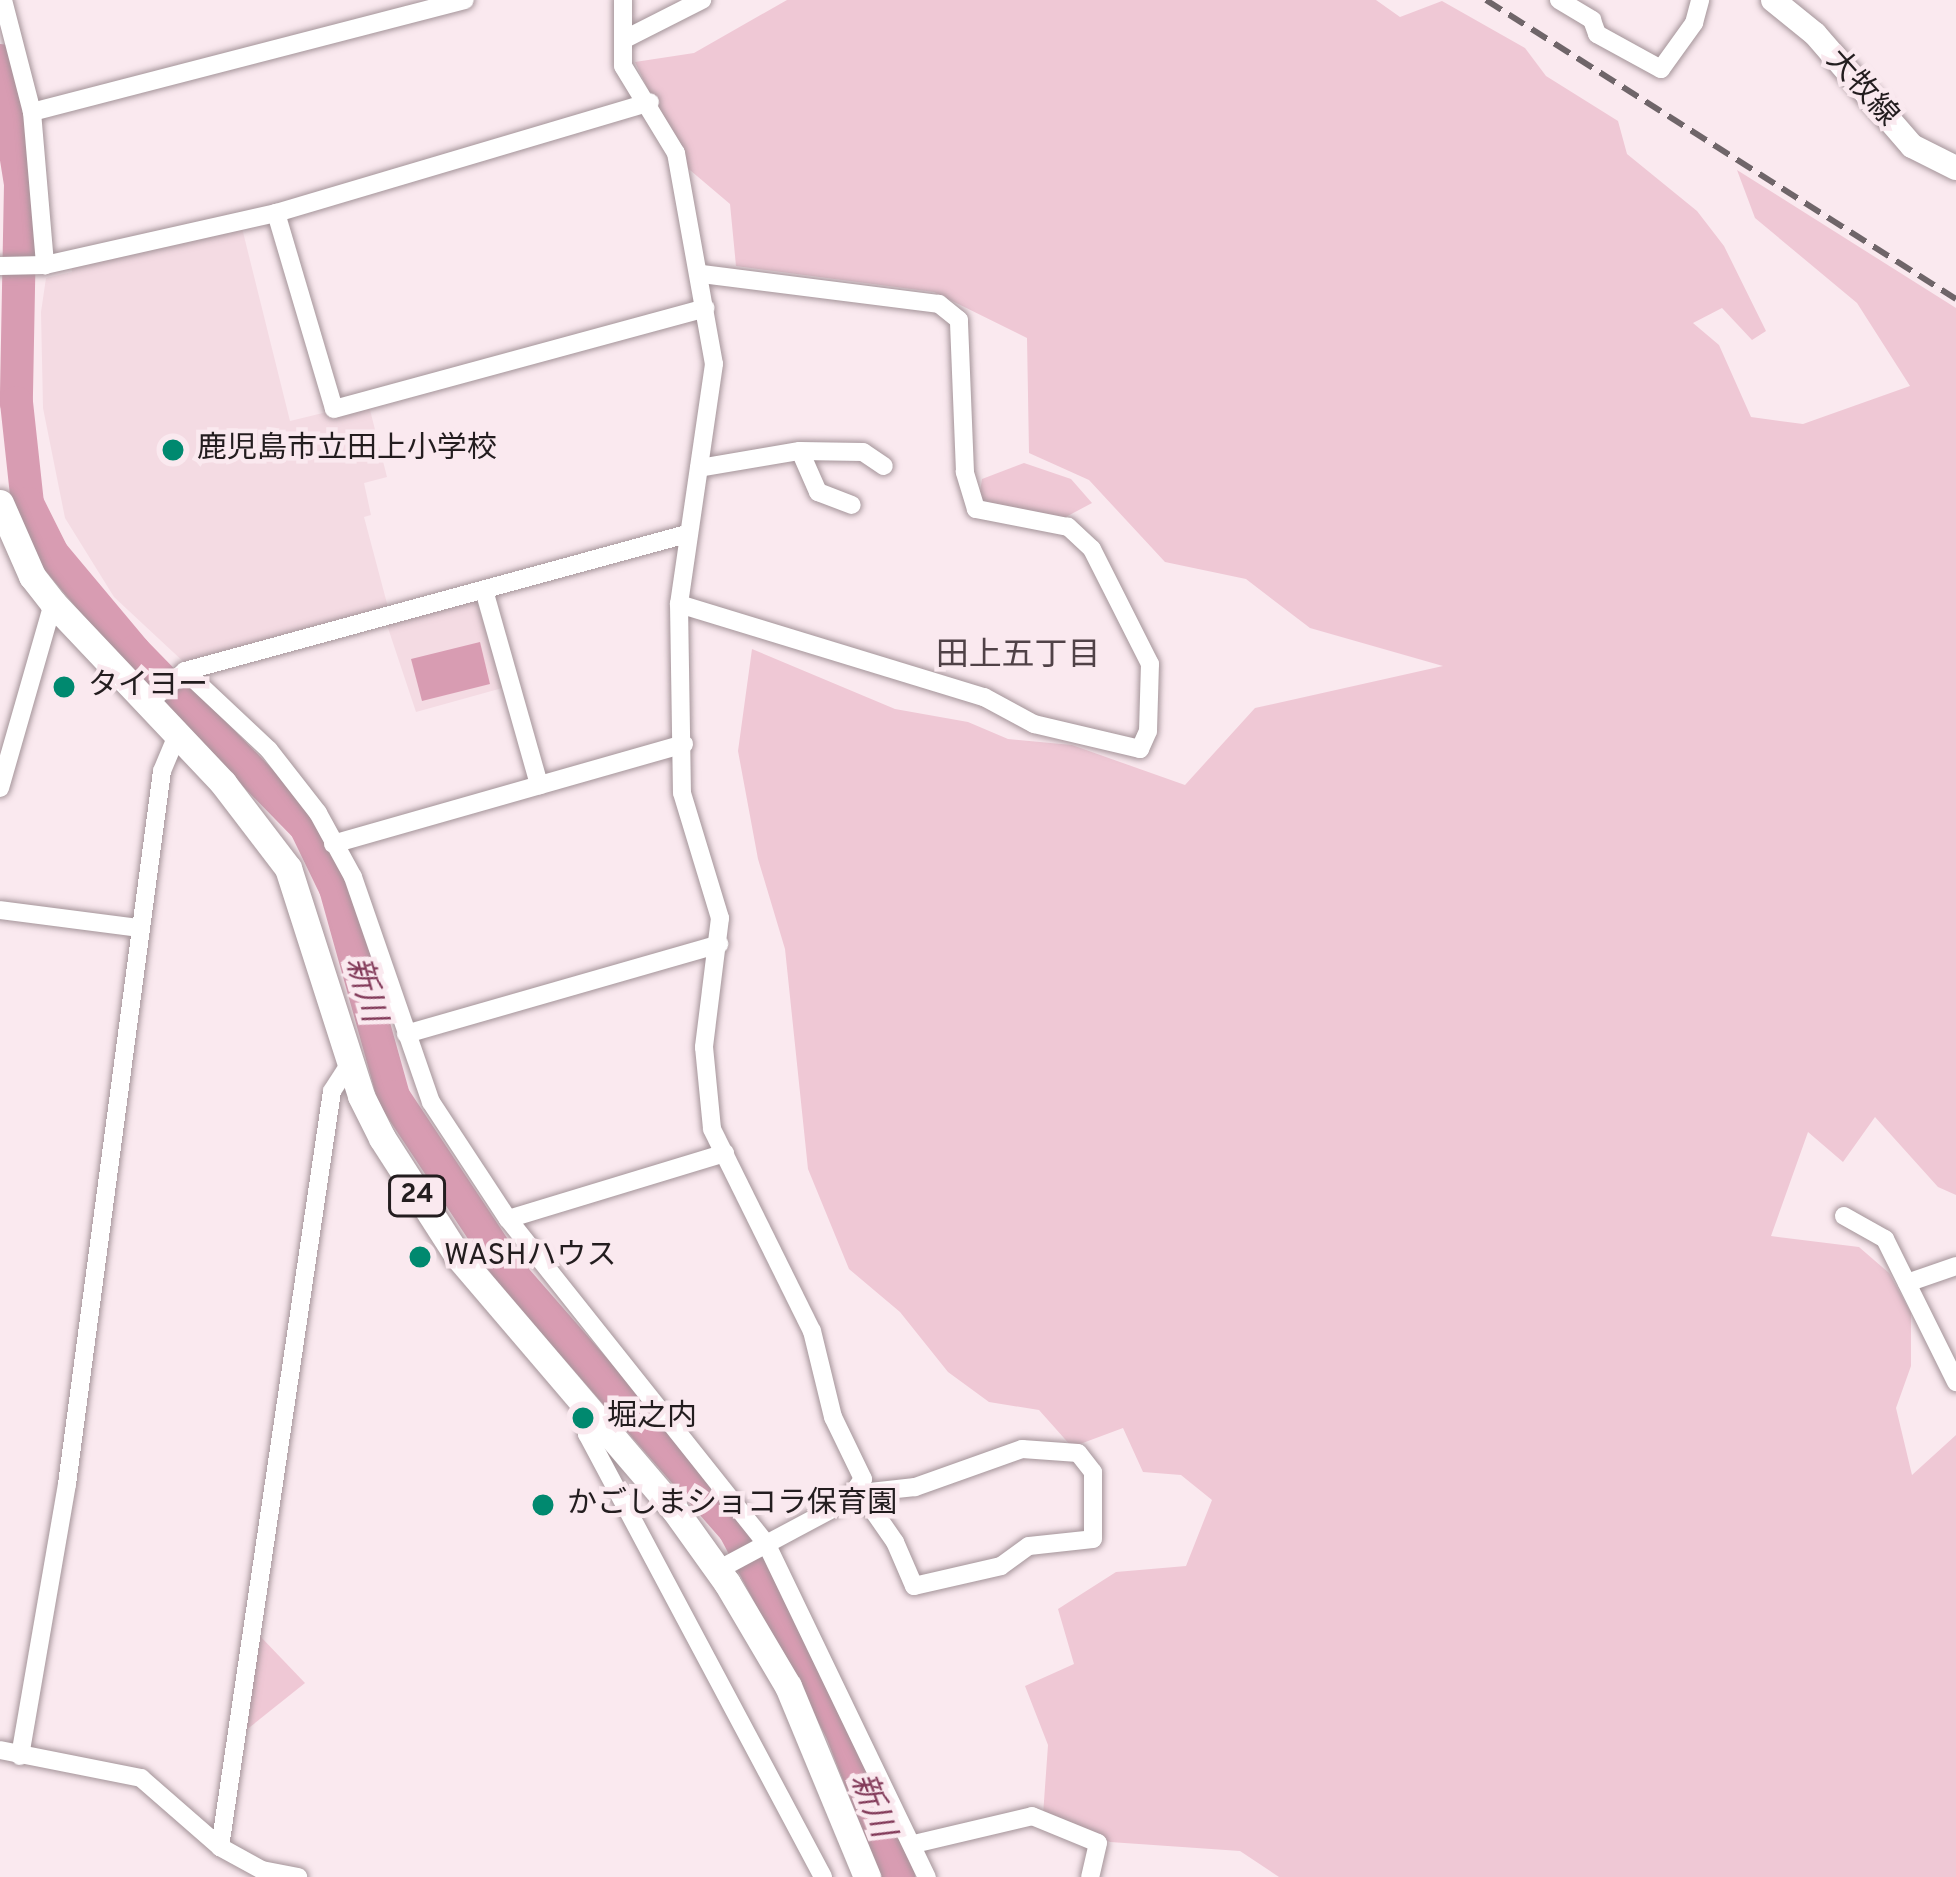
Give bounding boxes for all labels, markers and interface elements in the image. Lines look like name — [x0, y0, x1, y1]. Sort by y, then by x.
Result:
street label: 大牧線 — [1818, 44, 1904, 134]
place label: 鹿児島市立田上小学校 — [197, 432, 497, 468]
marker: 鹿児島市立田上小学校 — [160, 437, 186, 463]
district label: 田上五丁目 — [936, 638, 1100, 678]
place label: タイヨー — [88, 669, 208, 705]
marker: タイヨー — [51, 674, 77, 700]
water label: 新川 — [335, 953, 391, 1027]
road number: 24 — [387, 1175, 447, 1217]
place label: WASHハウス — [444, 1239, 617, 1275]
marker: WASHハウス — [407, 1244, 433, 1270]
place label: 堀之内 — [607, 1400, 697, 1436]
marker: 堀之内 — [570, 1405, 596, 1431]
place label: かごしまショコラ保育園 — [567, 1487, 897, 1523]
marker: かごしまショコラ保育園 — [530, 1492, 556, 1518]
water label: 新川 — [840, 1768, 900, 1844]

